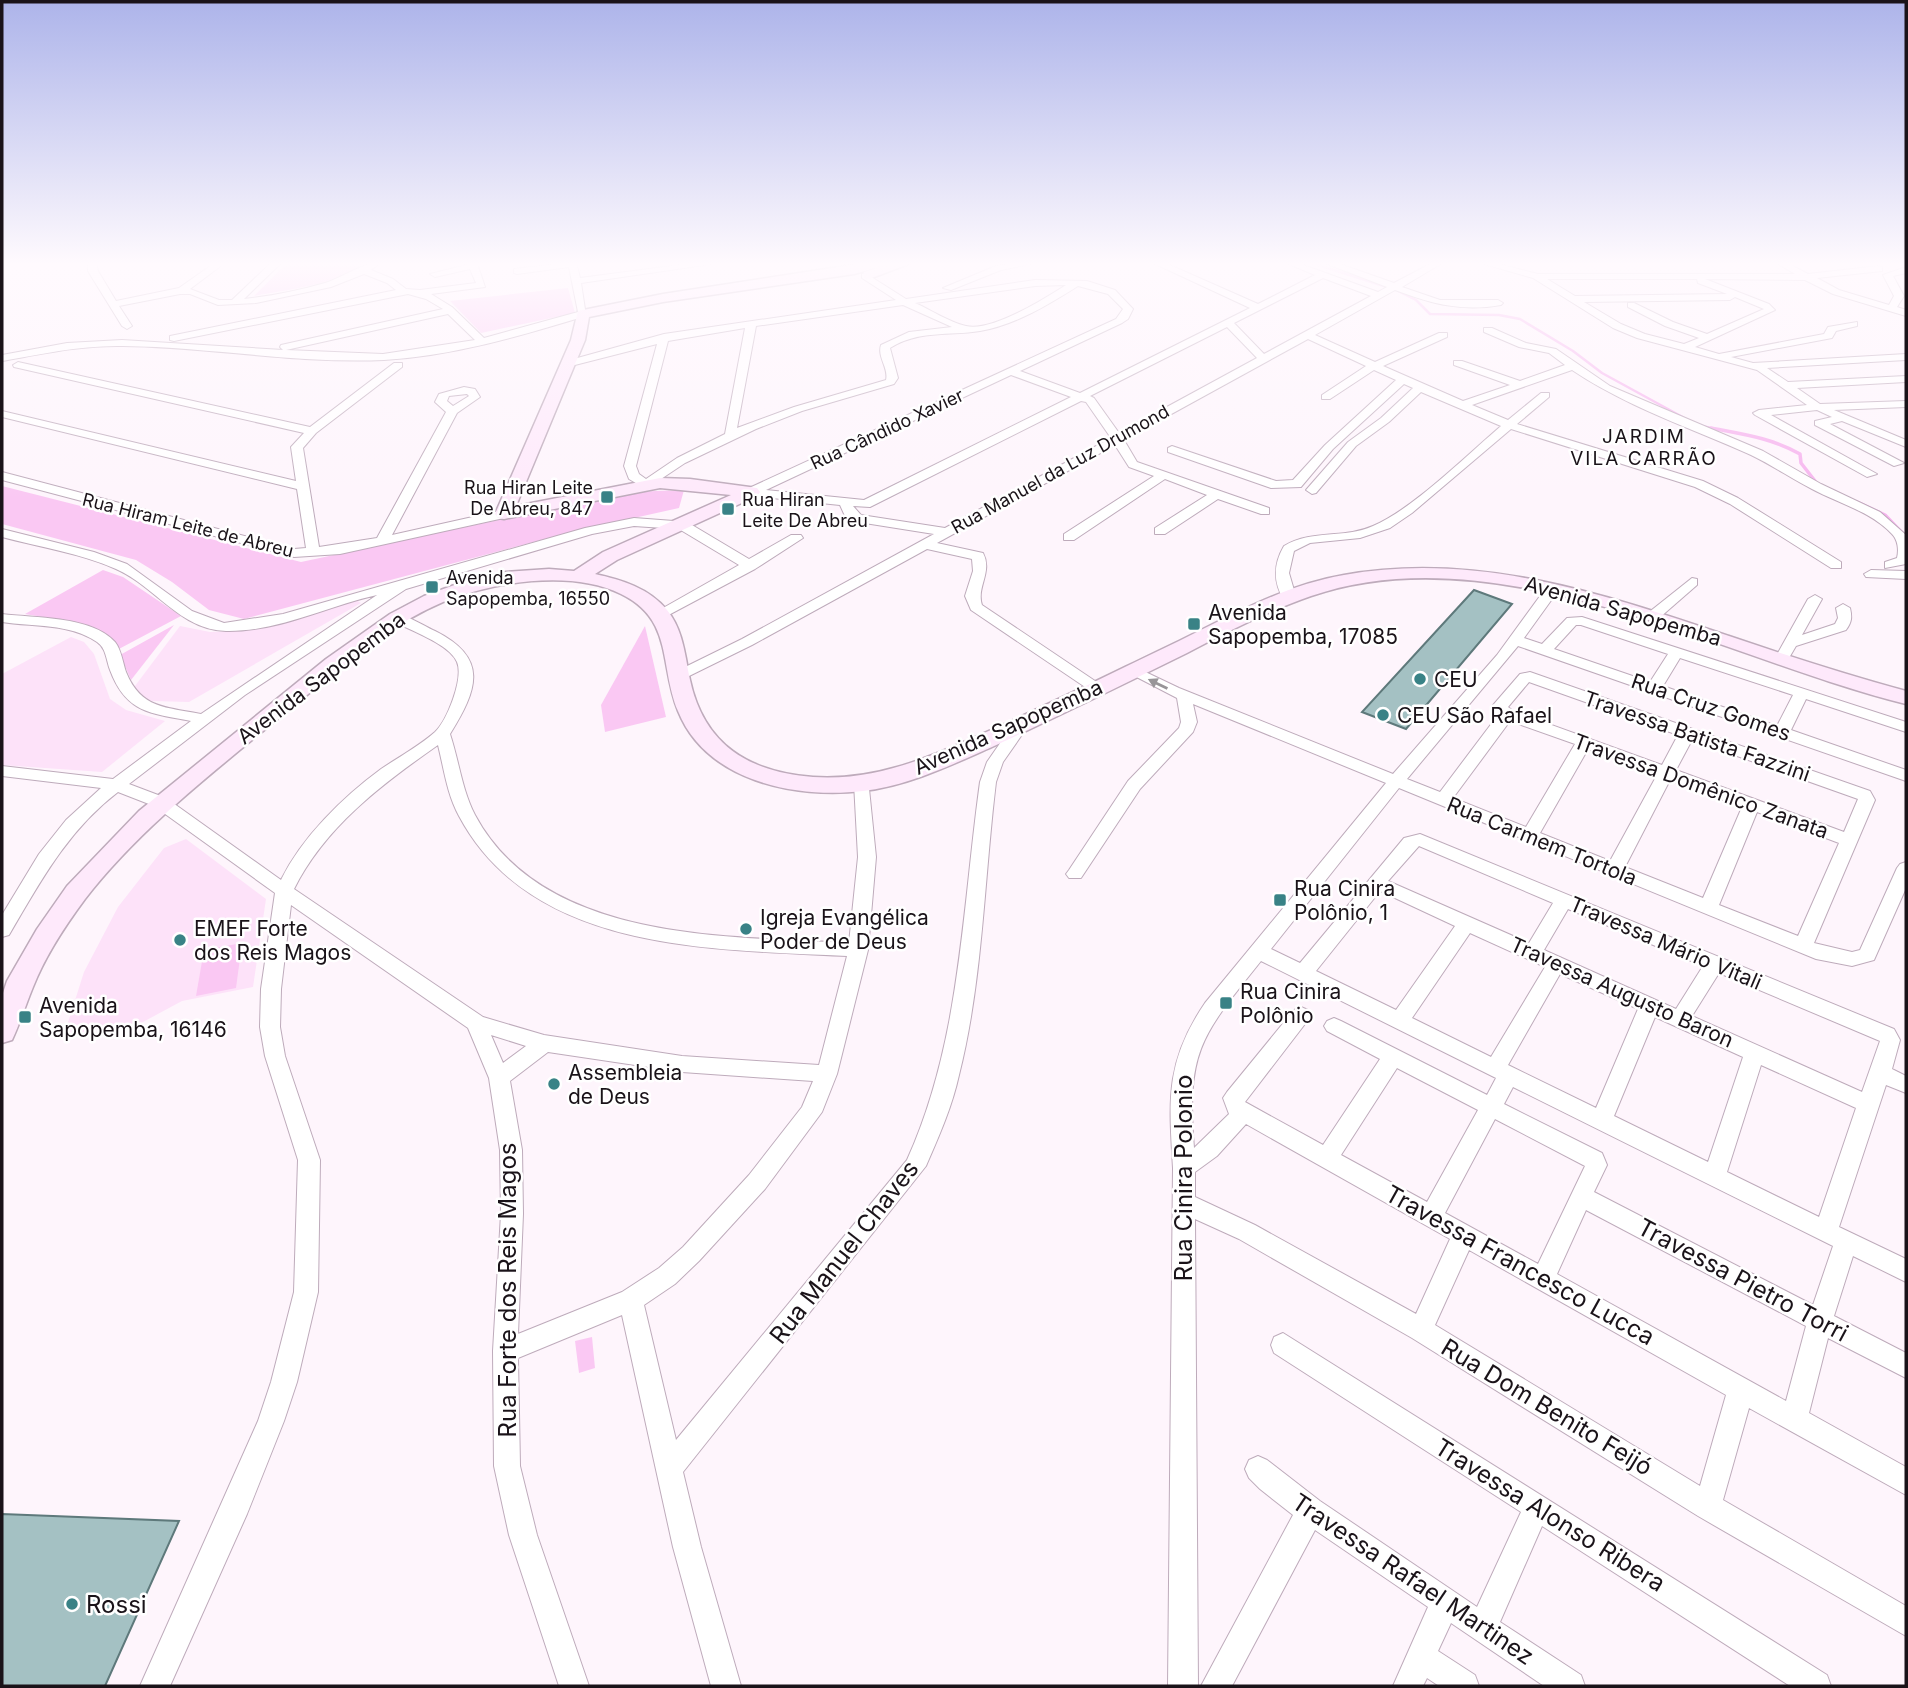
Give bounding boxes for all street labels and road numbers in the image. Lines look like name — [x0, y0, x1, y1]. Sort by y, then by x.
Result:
street label: Rua Cândido Xavier — [807, 384, 967, 474]
street label: Rua Manuel da Luz Drumond — [948, 400, 1172, 538]
street label: Rua Hiram Leite de Abreu — [80, 489, 296, 561]
street label: Avenida Sapopemba — [1522, 571, 1724, 651]
street label: Avenida Sapopemba — [232, 607, 410, 749]
street label: Rua Cruz Gomes — [1628, 668, 1794, 746]
street label: Avenida Sapopemba — [910, 674, 1106, 780]
street label: Travessa Batista Fazzini — [1580, 685, 1814, 787]
street label: Travessa Domênico Zanata — [1570, 728, 1832, 844]
street label: Rua Carmem Tortola — [1443, 791, 1641, 891]
street label: Travessa Mário Vitali — [1566, 891, 1766, 995]
street label: Travessa Augusto Baron — [1506, 931, 1738, 1053]
street label: Rua Cinira Polonio — [1169, 1075, 1198, 1281]
street label: Rua Forte dos Reis Magos — [493, 1143, 522, 1438]
street label: Rua Manuel Chaves — [763, 1155, 925, 1349]
street label: Travessa Francesco Lucca — [1380, 1179, 1660, 1351]
street label: Travessa Pietro Torri — [1633, 1212, 1853, 1348]
street label: Rua Dom Benito Feijó — [1436, 1333, 1658, 1481]
street label: Travessa Alonso Ribera — [1429, 1432, 1671, 1598]
street label: Travessa Rafael Martinez — [1287, 1487, 1539, 1671]

